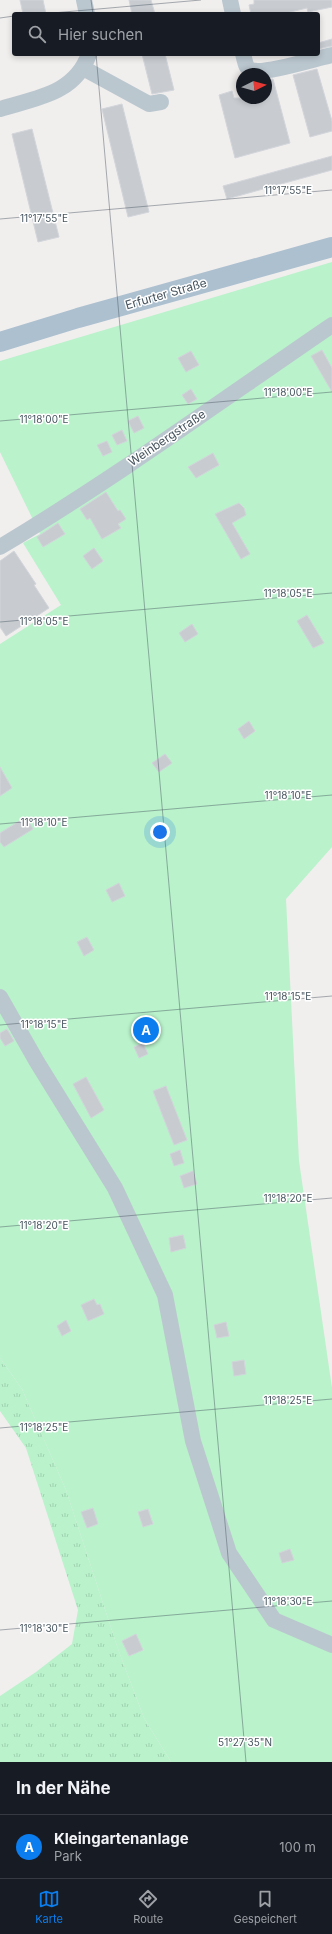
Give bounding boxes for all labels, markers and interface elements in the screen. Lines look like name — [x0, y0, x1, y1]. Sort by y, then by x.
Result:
search box — [12, 12, 320, 56]
icon: search — [26, 23, 48, 45]
text: Hier suchen — [58, 25, 143, 44]
north arrow — [236, 68, 272, 104]
text: 11°17'55"E — [264, 184, 312, 196]
text: 11°17'55"E — [20, 212, 68, 224]
street label: Erfurter Straße — [123, 275, 208, 312]
text: 11°18'00"E — [263, 386, 313, 398]
street label: Weinbergstraße — [125, 406, 208, 469]
text: 11°18'00"E — [19, 413, 69, 425]
text: 11°18'05"E — [264, 587, 313, 599]
text: 11°18'05"E — [20, 615, 69, 627]
text: 11°18'10"E — [265, 789, 312, 801]
text: 11°18'10"E — [21, 816, 68, 828]
your location — [150, 822, 170, 842]
text: 11°18'15"E — [265, 990, 311, 1002]
pin: A — [133, 1015, 159, 1045]
text: 11°18'15"E — [21, 1018, 67, 1030]
text: 11°18'20"E — [263, 1192, 313, 1204]
text: 11°18'20"E — [19, 1219, 69, 1231]
text: 11°18'25"E — [264, 1394, 312, 1406]
text: 11°18'25"E — [20, 1421, 68, 1433]
text: 11°18'30"E — [263, 1595, 313, 1607]
text: 11°18'30"E — [19, 1622, 69, 1634]
text: 51°27'35"N — [218, 1736, 272, 1748]
text: In der Nähe — [16, 1778, 111, 1798]
text: Kleingartenanlage — [54, 1829, 189, 1848]
text: A — [24, 1839, 34, 1855]
text: 100 m — [279, 1839, 316, 1855]
text: Park — [54, 1848, 82, 1864]
tab: Karte — [35, 1888, 63, 1926]
tab: Route — [133, 1888, 163, 1926]
tab: Gespeichert — [233, 1888, 297, 1926]

